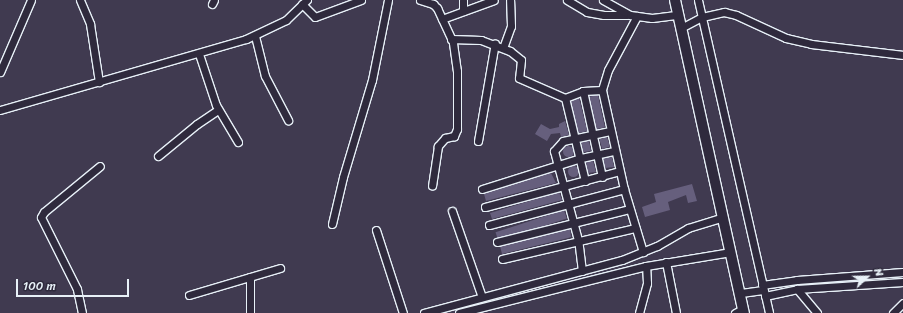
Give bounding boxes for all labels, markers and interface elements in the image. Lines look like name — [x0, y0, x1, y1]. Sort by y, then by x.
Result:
north arrow — [847, 257, 887, 297]
text: N — [868, 265, 889, 279]
scale bar — [18, 271, 131, 297]
text: 100 m — [23, 275, 56, 297]

